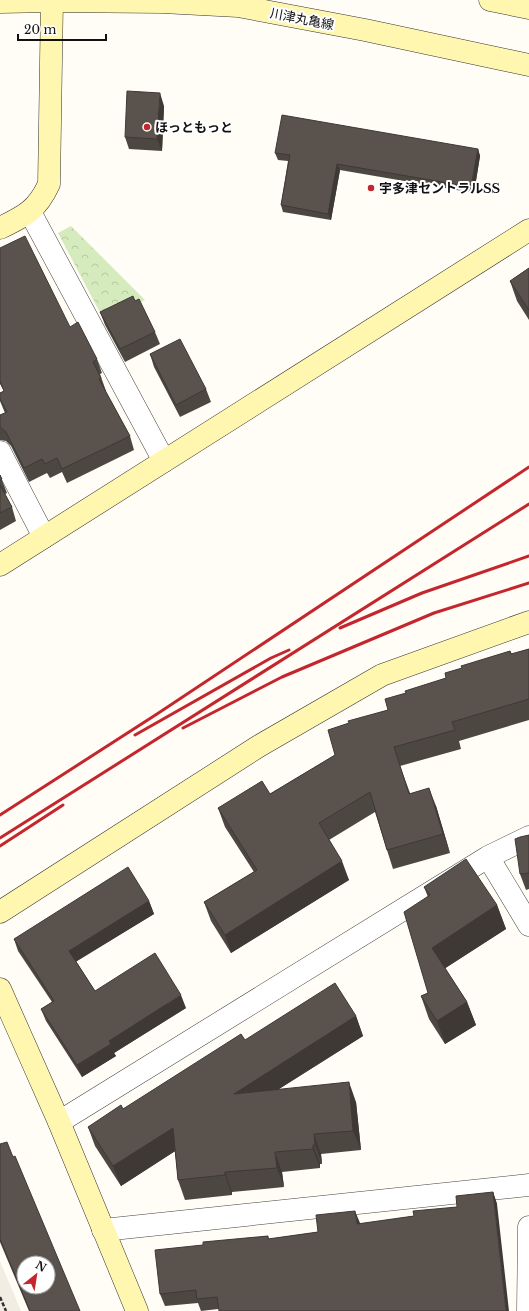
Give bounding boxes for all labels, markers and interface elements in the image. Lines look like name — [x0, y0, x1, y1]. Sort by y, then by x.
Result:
street label: 川津丸亀線 — [268, 4, 336, 34]
scale bar — [18, 16, 106, 42]
text: 20 m — [24, 22, 56, 37]
place label: ほっともっと — [155, 119, 233, 136]
marker: ほっともっと — [142, 122, 152, 132]
place label: 宇多津セントラルSS — [379, 180, 501, 197]
marker: 宇多津セントラルSS — [366, 183, 376, 193]
north arrow — [16, 1255, 56, 1295]
text: N — [33, 1258, 50, 1275]

